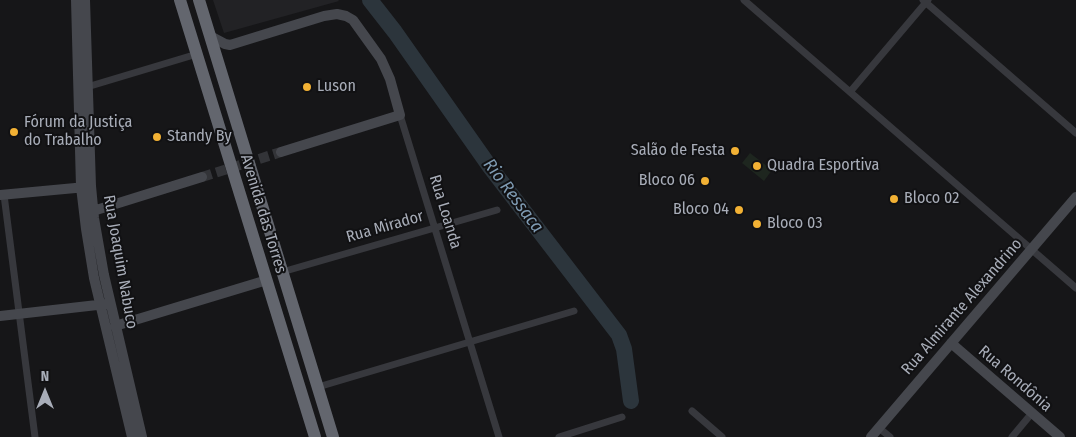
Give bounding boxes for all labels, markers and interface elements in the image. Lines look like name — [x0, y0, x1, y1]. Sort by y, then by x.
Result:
place label: Luson — [317, 77, 356, 97]
marker: Luson — [301, 81, 313, 93]
place label: Fórum da Justiça do Trabalho — [24, 113, 132, 151]
marker: Fórum da Justiça do Trabalho — [8, 126, 20, 138]
place label: Standy By — [167, 127, 232, 147]
marker: Standy By — [151, 131, 163, 143]
place label: Salão de Festa — [631, 141, 725, 161]
marker: Salão de Festa — [729, 145, 741, 157]
street label: Avenida das Torres — [236, 152, 290, 276]
water label: Rio Ressaca — [478, 155, 548, 237]
place label: Quadra Esportiva — [767, 156, 879, 176]
marker: Quadra Esportiva — [751, 160, 763, 172]
place label: Bloco 06 — [639, 171, 695, 191]
street label: Rua Loanda — [425, 173, 465, 251]
marker: Bloco 06 — [699, 175, 711, 187]
place label: Bloco 02 — [904, 189, 959, 209]
marker: Bloco 02 — [888, 193, 900, 205]
street label: Rua Joaquim Nabuco — [99, 194, 141, 330]
place label: Bloco 04 — [673, 200, 729, 220]
marker: Bloco 04 — [733, 204, 745, 216]
street label: Rua Mirador — [344, 207, 426, 247]
place label: Bloco 03 — [767, 214, 822, 234]
marker: Bloco 03 — [751, 218, 763, 230]
street label: Rua Almirante Alexandrino — [898, 235, 1026, 379]
street label: Rua Rondônia — [974, 342, 1056, 416]
north arrow — [20, 367, 70, 417]
text: N — [41, 368, 49, 385]

